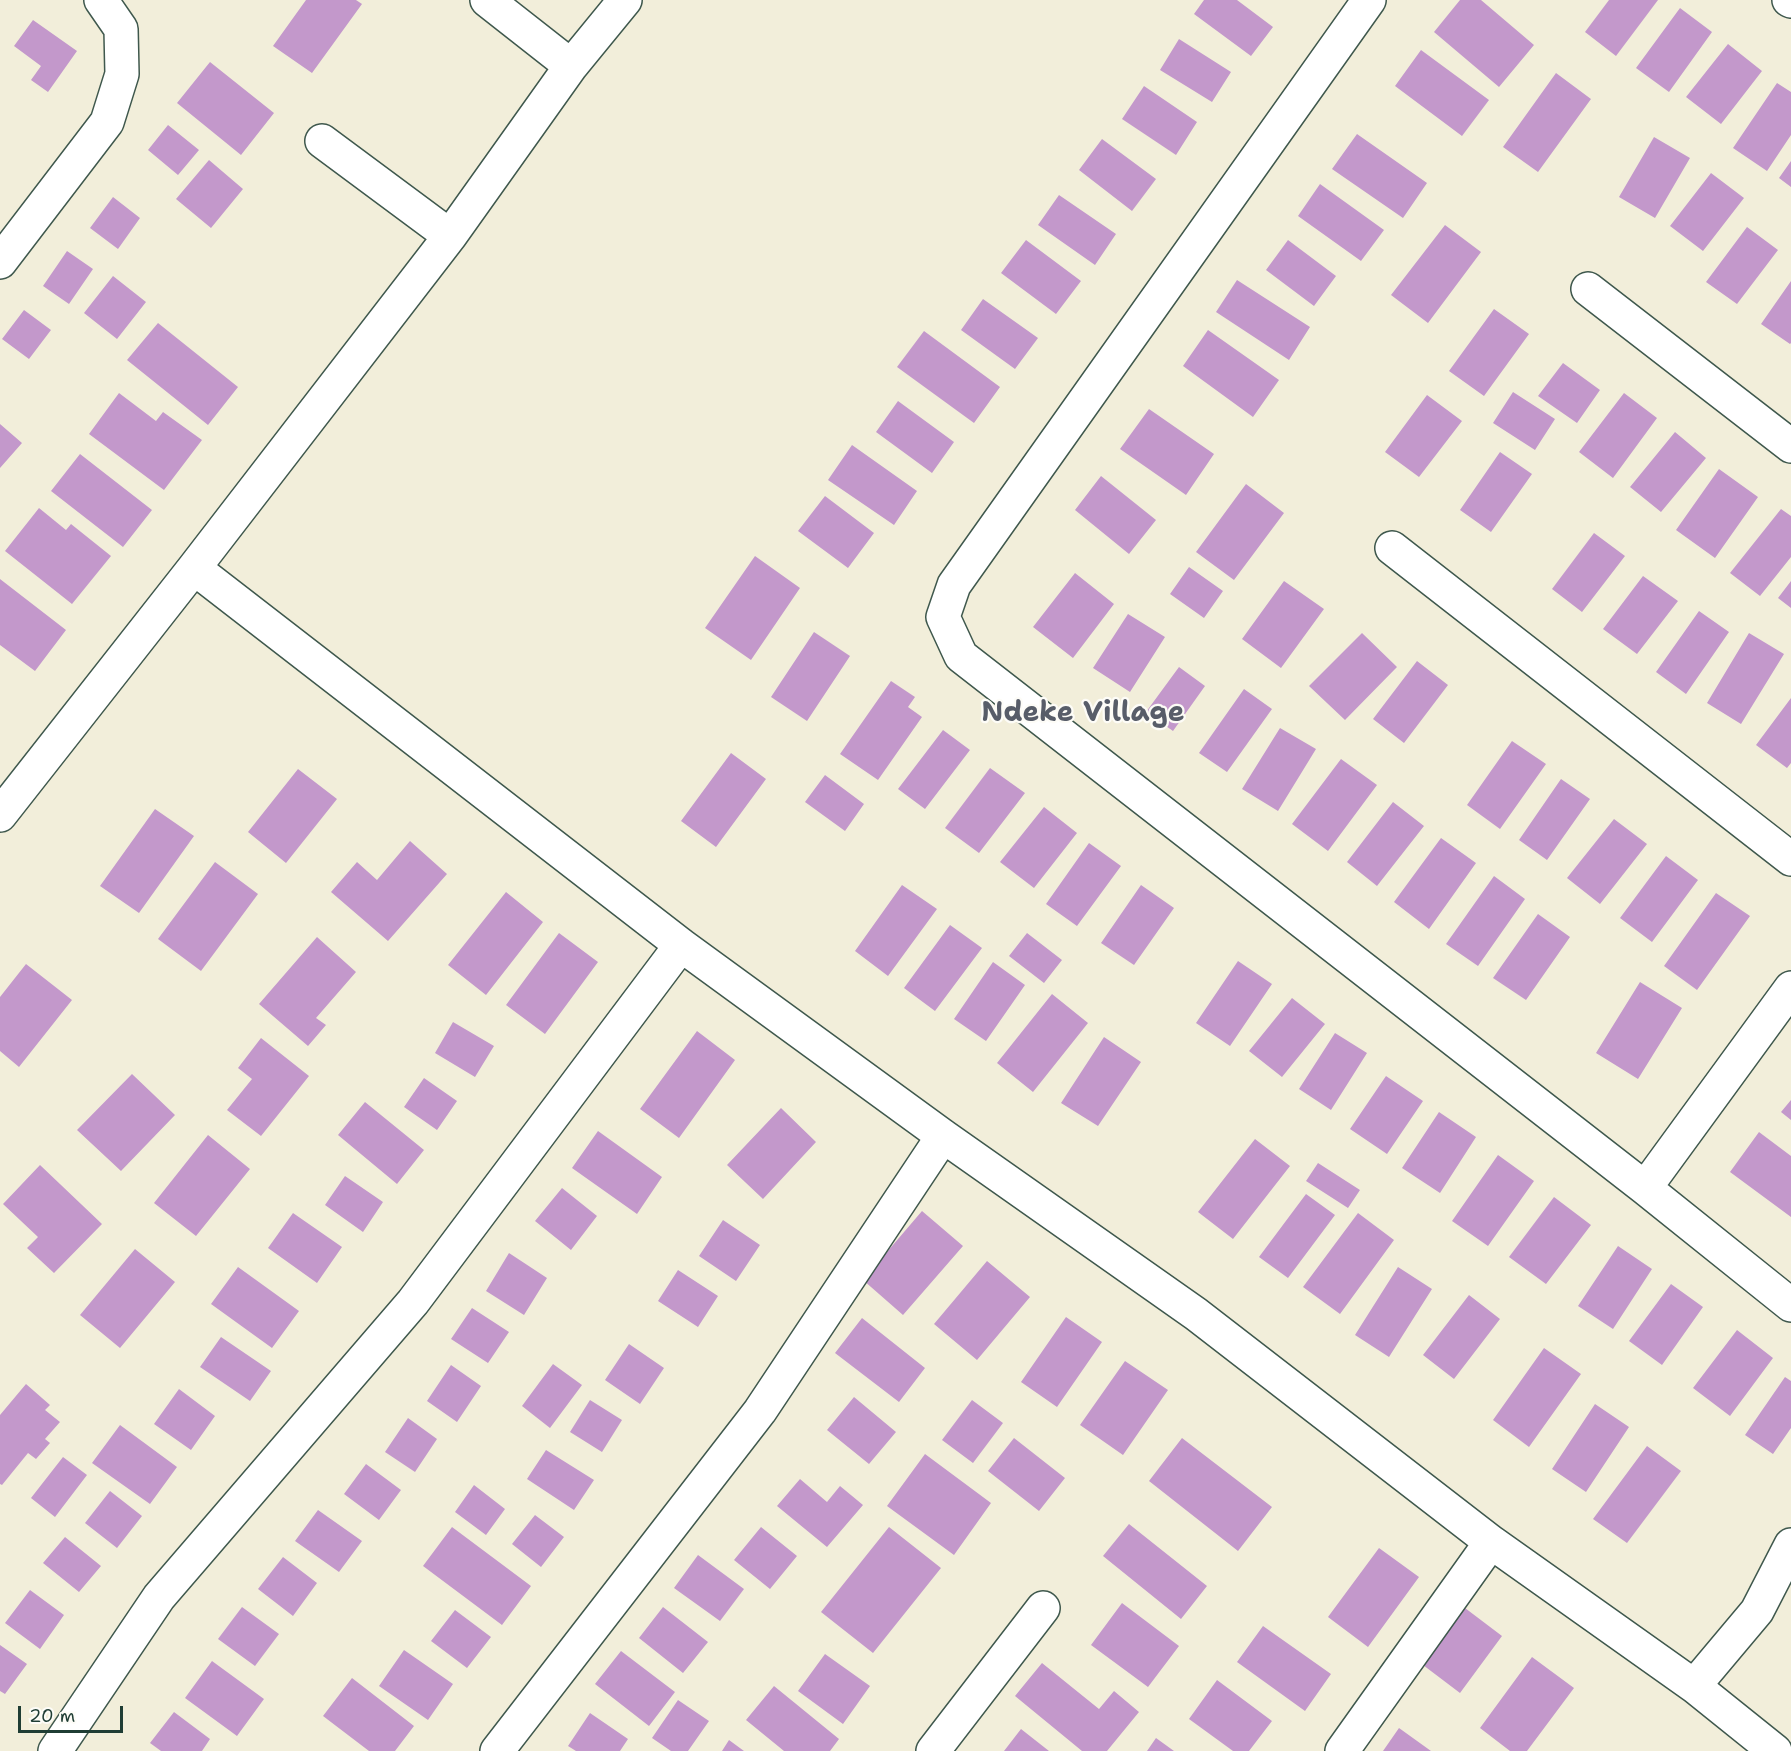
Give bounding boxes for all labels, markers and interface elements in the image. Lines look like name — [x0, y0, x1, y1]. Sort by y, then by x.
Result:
district label: Ndeke Village — [981, 697, 1185, 731]
scale bar — [21, 1694, 126, 1732]
text: 20 m — [29, 1704, 75, 1728]

